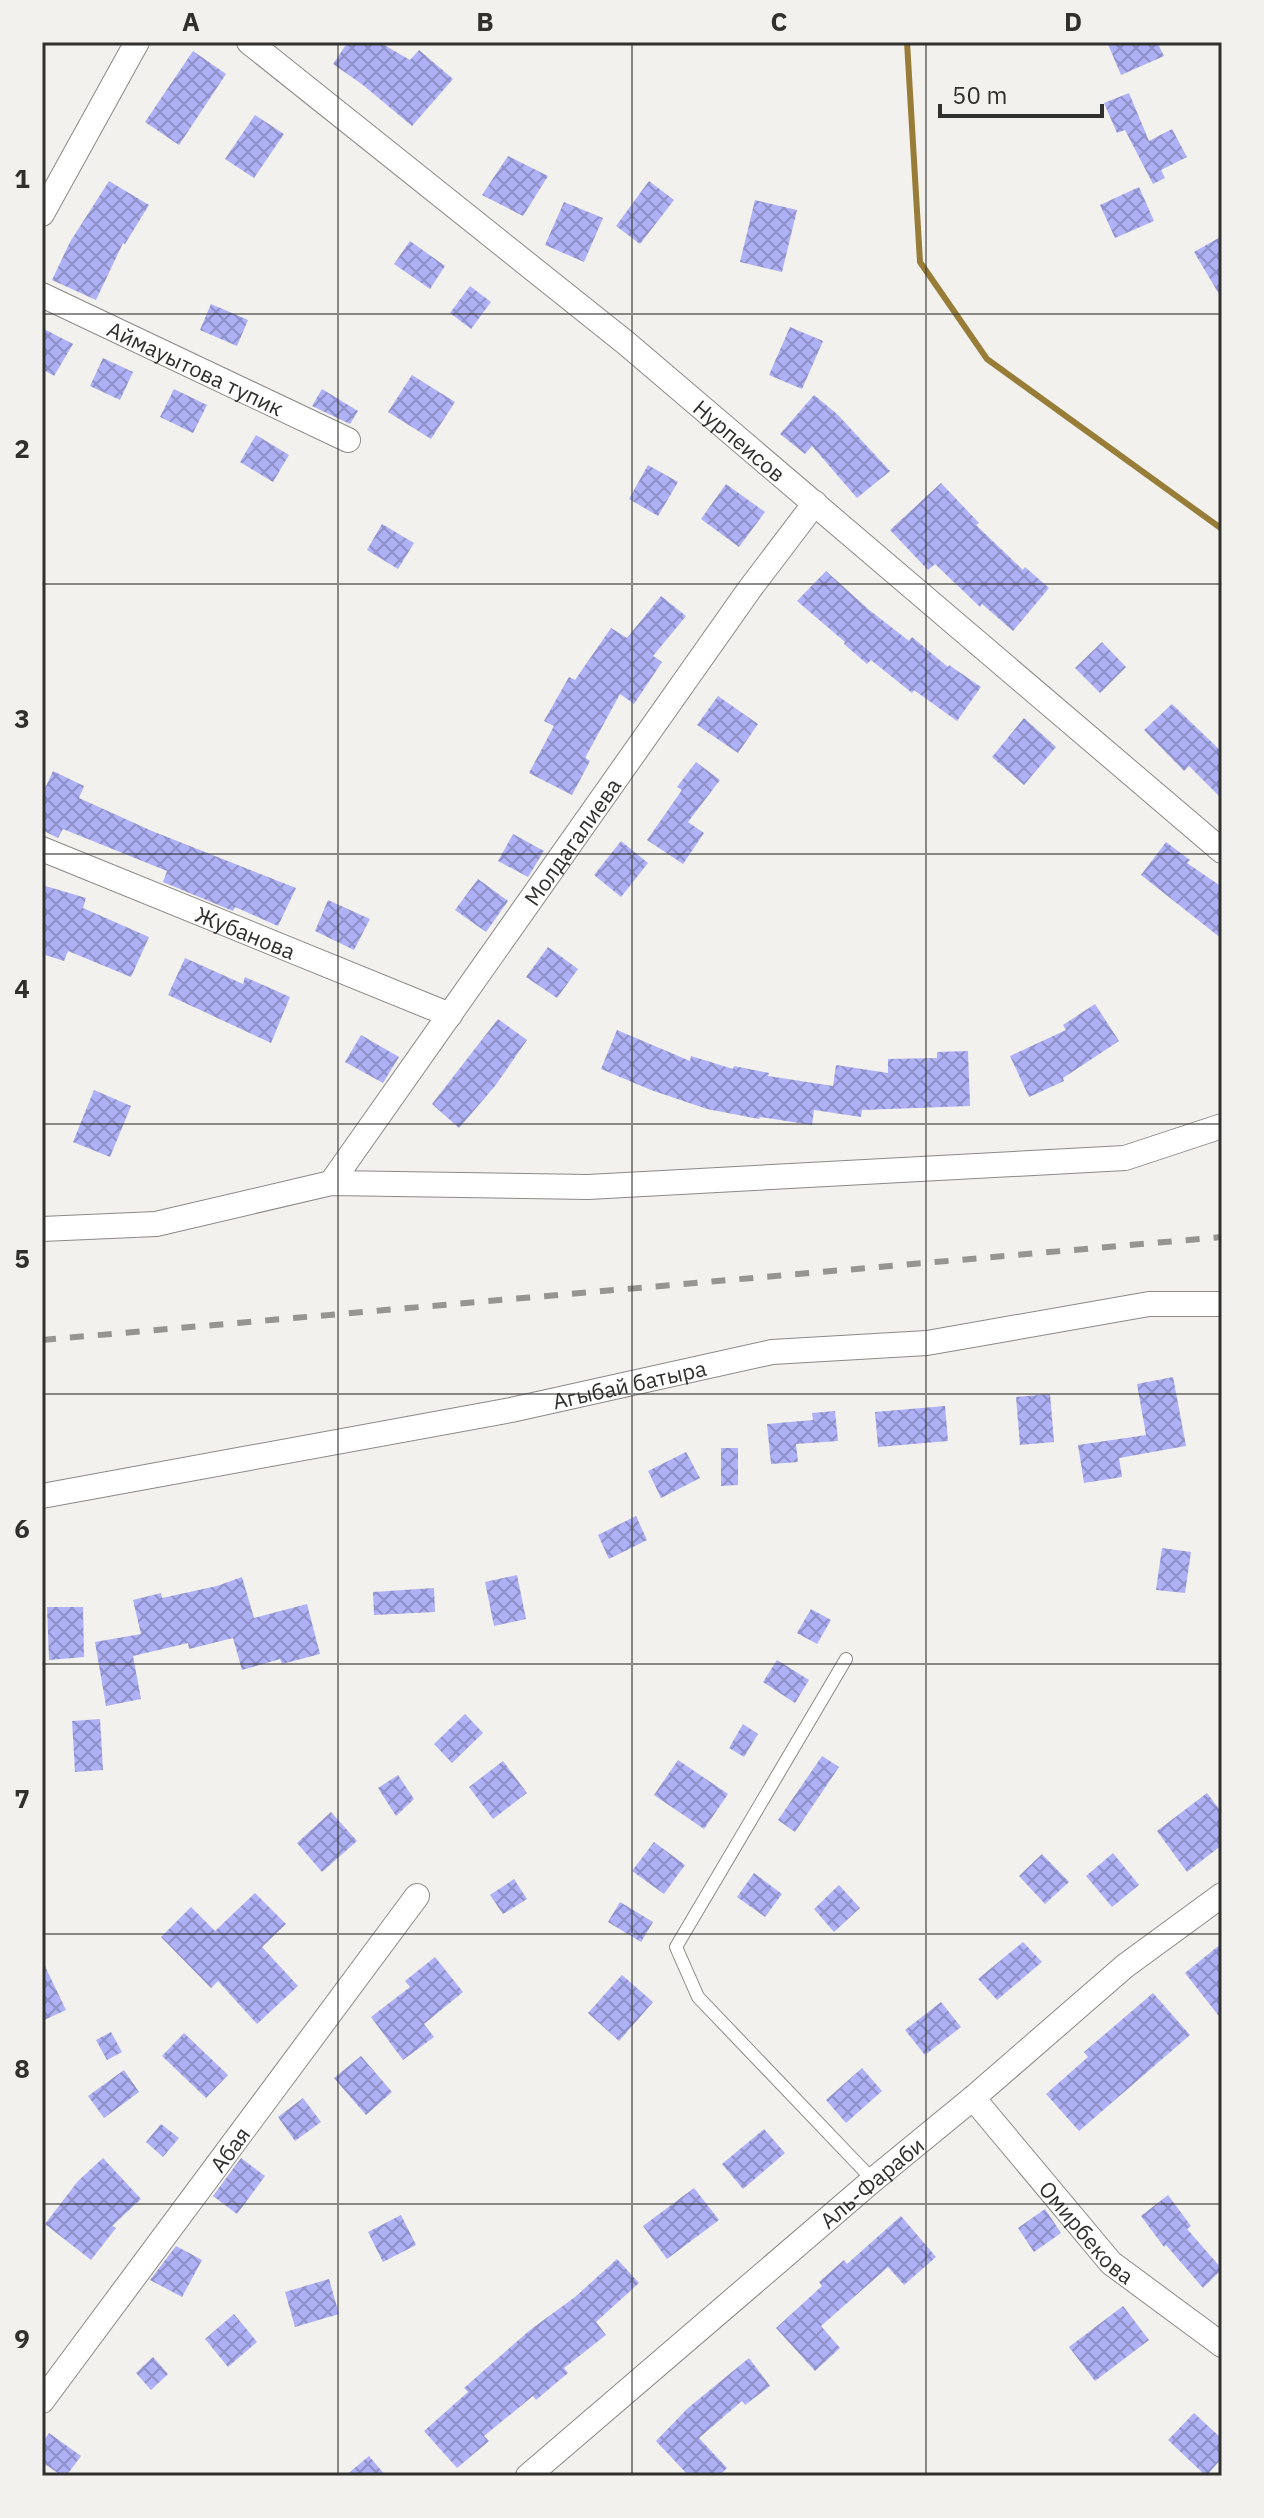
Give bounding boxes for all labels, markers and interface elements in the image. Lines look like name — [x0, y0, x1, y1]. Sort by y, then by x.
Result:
text: A — [182, 4, 200, 38]
text: B — [476, 4, 494, 38]
text: C — [771, 4, 788, 38]
text: D — [1064, 4, 1082, 38]
scale bar — [940, 68, 1102, 118]
text: 50 m — [952, 79, 1007, 111]
text: 1 — [14, 161, 30, 195]
street label: Аймауытова тупик — [103, 314, 288, 422]
street label: Нурпеисов — [688, 393, 792, 488]
text: 2 — [14, 431, 30, 465]
text: 3 — [14, 701, 30, 735]
street label: Молдагалиева — [517, 771, 627, 911]
street label: Жубанова — [192, 899, 300, 965]
text: 4 — [14, 971, 30, 1005]
text: 5 — [14, 1241, 30, 1275]
street label: Агыбай батыра — [550, 1353, 709, 1415]
text: 6 — [14, 1511, 30, 1545]
text: 7 — [14, 1781, 30, 1815]
text: 8 — [14, 2051, 30, 2085]
street label: Абая — [203, 2120, 256, 2178]
street label: Аль-Фараби — [813, 2130, 930, 2234]
street label: Омирбекова — [1033, 2174, 1140, 2290]
text: 9 — [14, 2321, 30, 2355]

